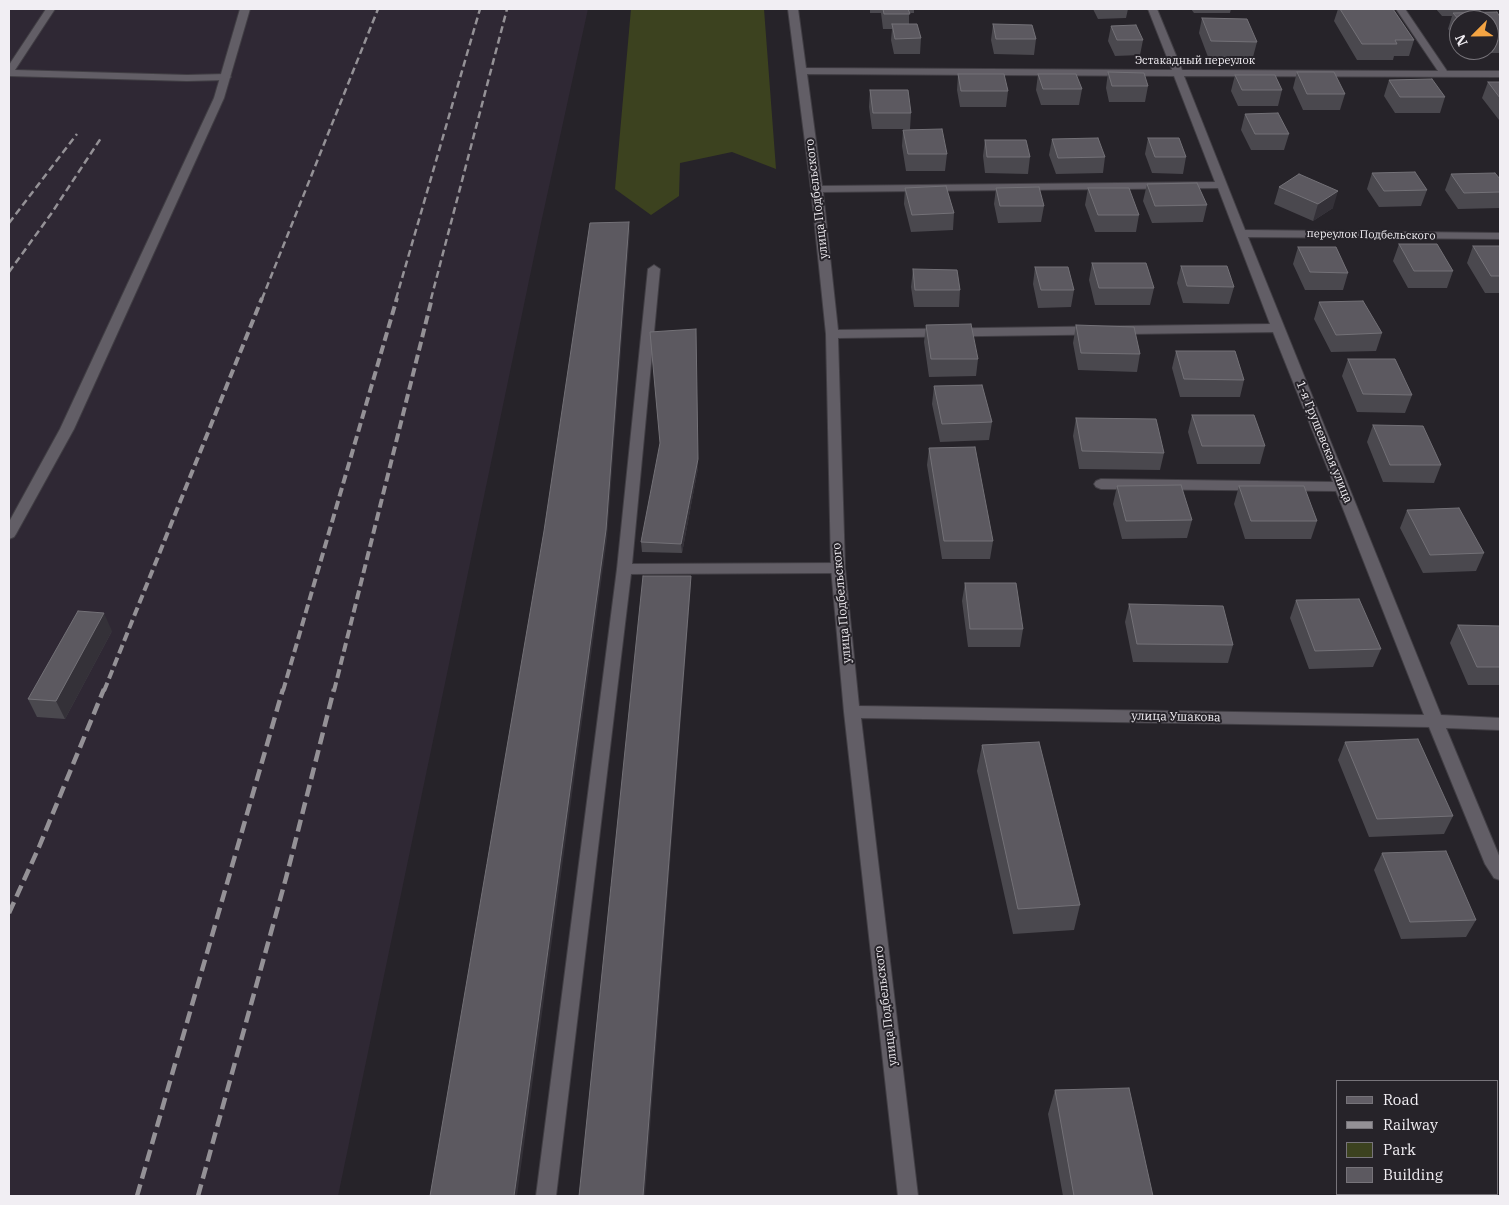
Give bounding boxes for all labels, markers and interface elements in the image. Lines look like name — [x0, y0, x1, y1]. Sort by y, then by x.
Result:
north arrow — [1449, 10, 1499, 60]
text: N — [1451, 32, 1472, 49]
street label: Эстакадный переулок — [1135, 54, 1255, 68]
street label: улица Подбельского — [802, 138, 832, 260]
street label: переулок Подбельского — [1307, 227, 1435, 243]
street label: 1-я Грушевская улица — [1293, 379, 1355, 505]
street label: улица Подбельского — [830, 542, 854, 664]
street label: улица Ушакова — [1131, 709, 1221, 725]
street label: улица Подбельского — [871, 945, 901, 1067]
legend — [1336, 1080, 1499, 1195]
text: Road — [1383, 1090, 1419, 1109]
text: Railway — [1383, 1115, 1438, 1134]
text: Park — [1383, 1140, 1416, 1159]
text: Building — [1383, 1165, 1443, 1184]

